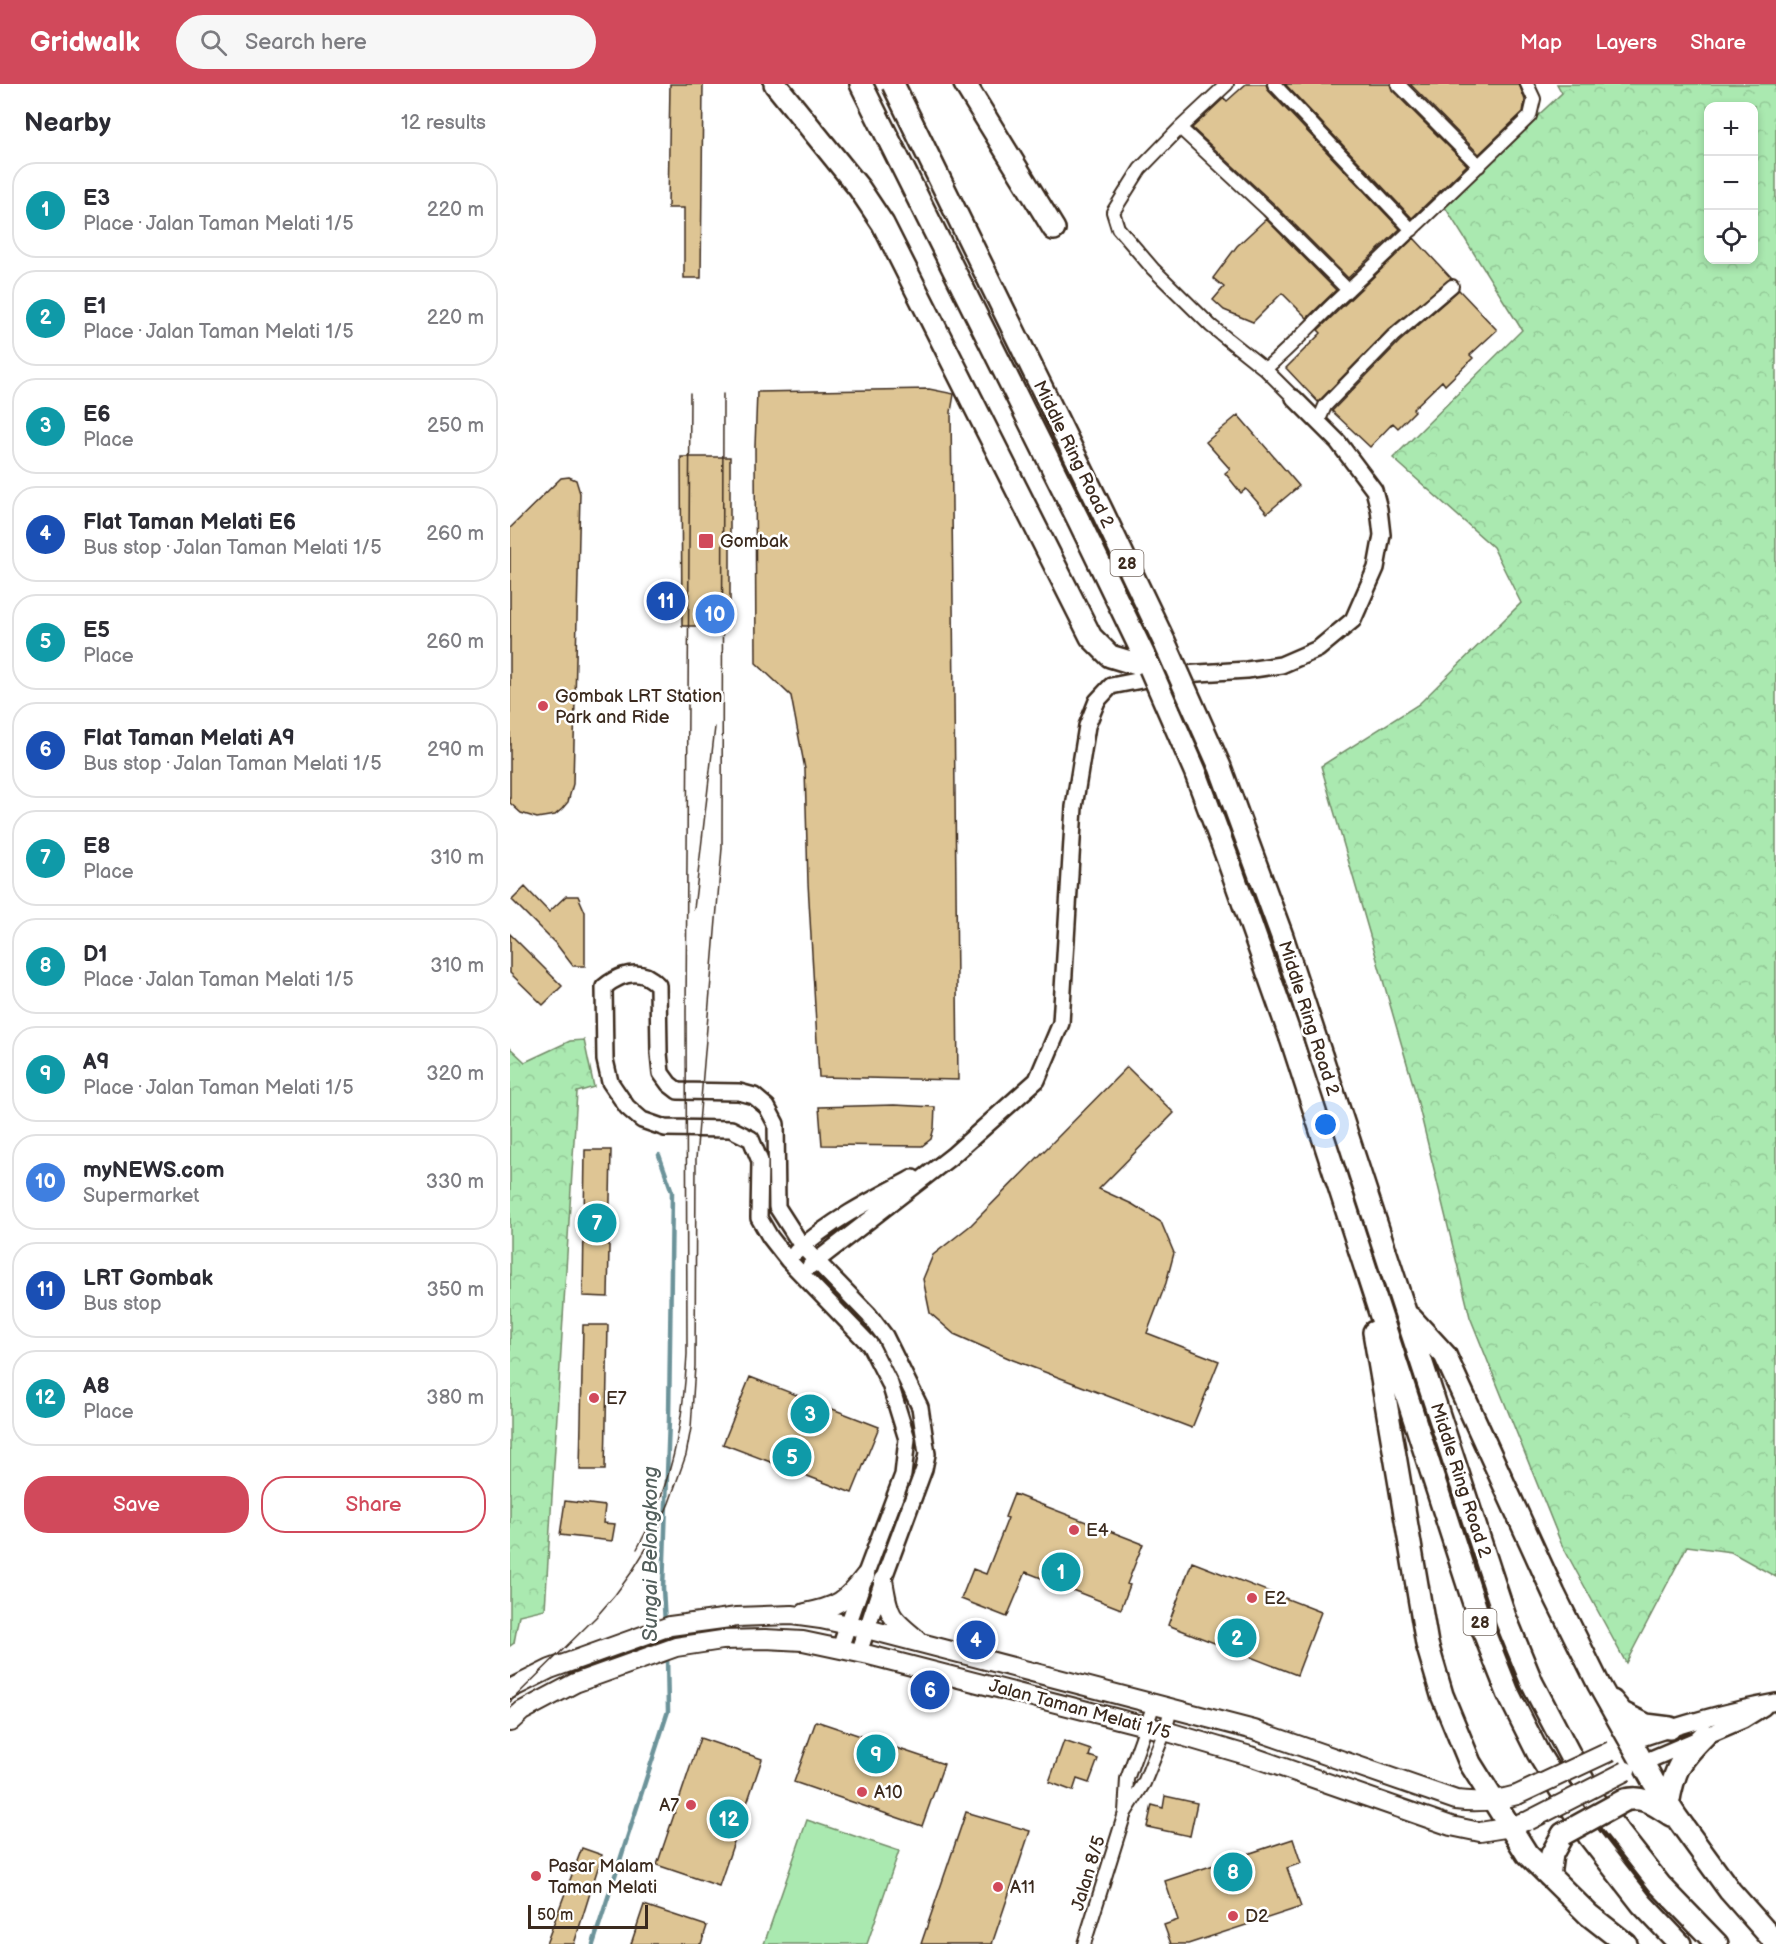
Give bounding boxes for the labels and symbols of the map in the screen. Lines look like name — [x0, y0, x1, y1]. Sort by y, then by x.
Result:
street label: Middle Ring Road 2 — [1029, 377, 1118, 532]
place label: Gombak — [720, 531, 788, 552]
marker: Gombak — [697, 532, 715, 550]
road number: 28 — [1110, 550, 1144, 576]
pin: 11 — [646, 578, 686, 624]
pin: 10 — [696, 592, 734, 636]
place label: Gombak LRT Station Park and Ride — [555, 686, 722, 728]
marker: Gombak LRT Station Park and Ride — [536, 699, 550, 713]
street label: Middle Ring Road 2 — [1274, 938, 1344, 1098]
your location — [1311, 1110, 1340, 1139]
pin: 7 — [578, 1200, 616, 1246]
place label: E7 — [606, 1388, 627, 1409]
marker: E7 — [587, 1391, 601, 1405]
pin: 3 — [790, 1392, 830, 1436]
street label: Middle Ring Road 2 — [1426, 1400, 1496, 1560]
pin: 5 — [772, 1434, 812, 1480]
water label: Sungai Belongkong — [639, 1466, 663, 1642]
place label: E4 — [1086, 1520, 1109, 1541]
marker: E4 — [1067, 1523, 1081, 1537]
pin: 1 — [1042, 1550, 1080, 1594]
place label: E2 — [1264, 1588, 1287, 1609]
marker: E2 — [1245, 1591, 1259, 1605]
road number: 28 — [1464, 1609, 1496, 1635]
pin: 2 — [1218, 1616, 1256, 1660]
pin: 4 — [956, 1618, 996, 1662]
pin: 6 — [910, 1668, 950, 1712]
street label: Jalan Taman Melati 1/5 — [987, 1675, 1173, 1744]
pin: 9 — [856, 1732, 896, 1776]
place label: A10 — [874, 1782, 903, 1803]
marker: A10 — [855, 1785, 869, 1799]
place label: A7 — [659, 1795, 679, 1816]
pin: 12 — [710, 1796, 748, 1842]
marker: A7 — [684, 1798, 698, 1812]
street label: Jalan 8/5 — [1067, 1833, 1110, 1913]
pin: 8 — [1214, 1850, 1252, 1894]
place label: Pasar Malam Taman Melati — [548, 1856, 657, 1898]
marker: Pasar Malam Taman Melati — [529, 1869, 543, 1883]
place label: A11 — [1010, 1877, 1035, 1898]
marker: A11 — [991, 1880, 1005, 1894]
scale bar — [528, 1902, 648, 1930]
place label: D2 — [1245, 1906, 1269, 1927]
marker: D2 — [1226, 1909, 1240, 1923]

